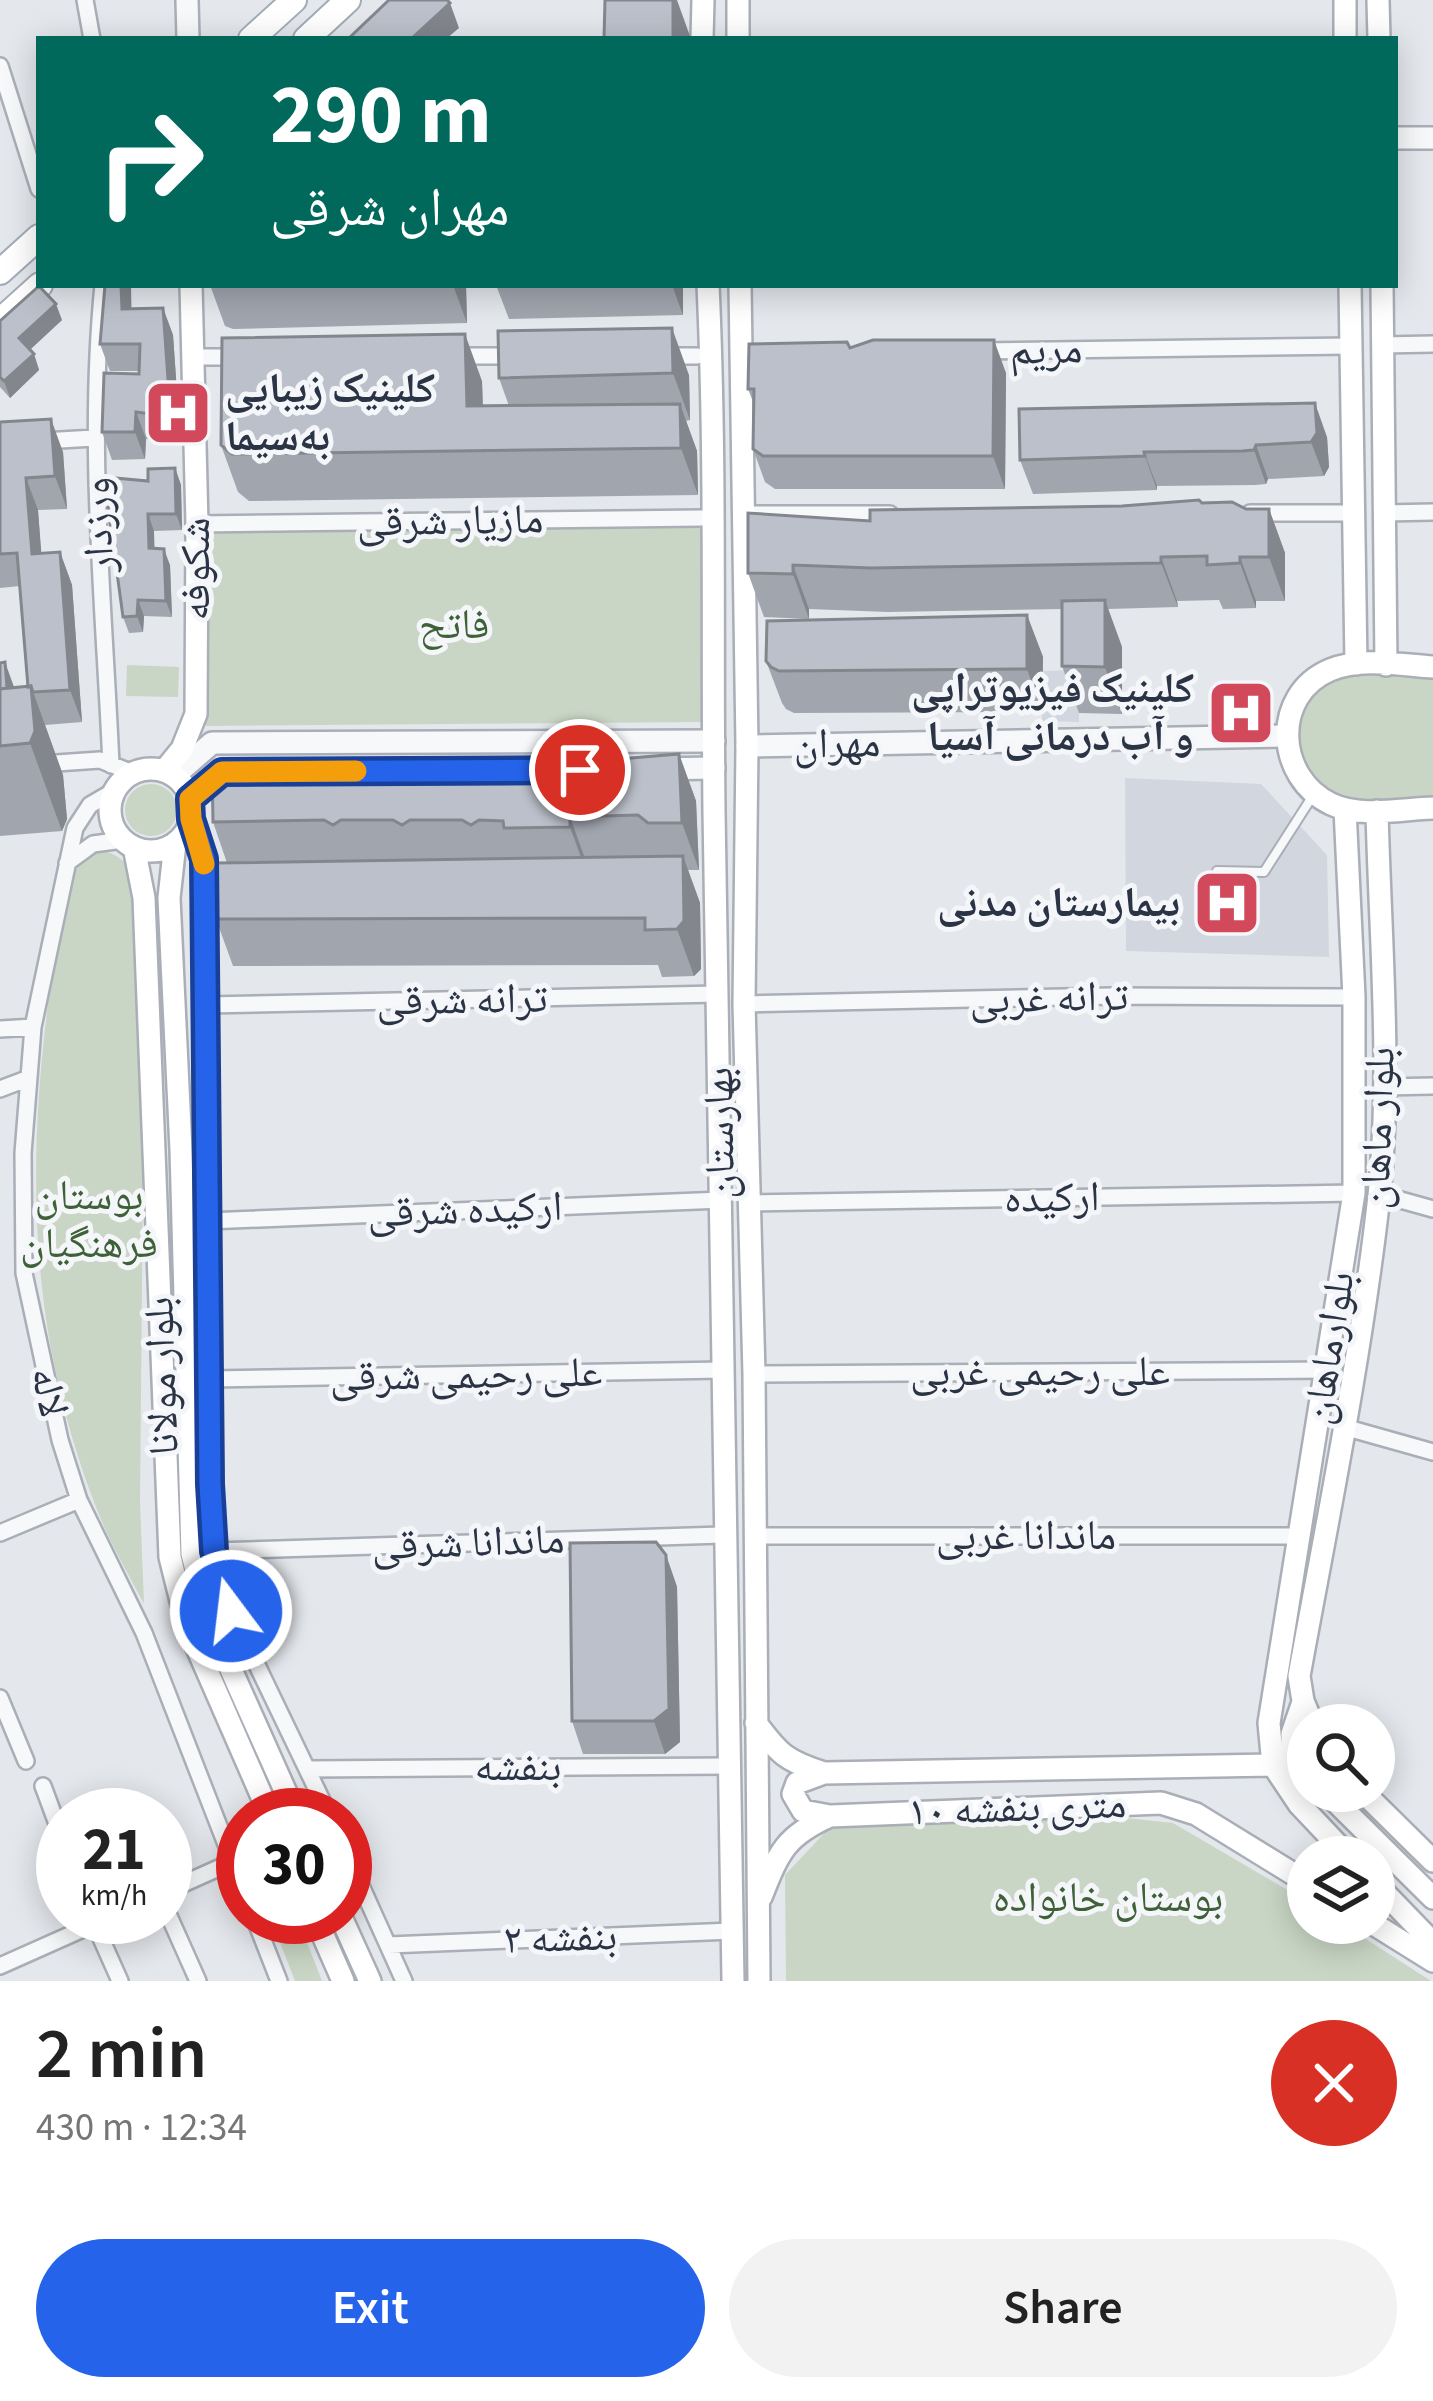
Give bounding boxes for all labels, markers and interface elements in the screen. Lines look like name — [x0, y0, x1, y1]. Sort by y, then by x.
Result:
text: 290 m — [270, 56, 492, 176]
icon: right — [72, 84, 228, 240]
text: مهران شرقی — [270, 170, 509, 247]
street label: مریم — [1009, 319, 1083, 381]
place label: کلینیک زیبایی به‌سیما — [225, 359, 435, 467]
hospital icon: کلینیک زیبایی به‌سیما — [143, 378, 213, 448]
street label: ورزدار — [66, 476, 131, 575]
street label: مازیار شرقی — [356, 489, 544, 553]
street label: شکوفه — [166, 517, 226, 621]
park label: فاتح — [419, 595, 489, 655]
place label: کلینیک فیزیوتراپی و آب درمانی آسیا — [911, 659, 1194, 767]
hospital icon: کلینیک فیزیوتراپی و آب درمانی آسیا — [1206, 678, 1276, 748]
street label: مهران — [793, 713, 881, 775]
pin — [529, 719, 631, 821]
icon: arrive — [547, 737, 613, 803]
hospital icon: بیمارستان مدنی — [1192, 868, 1262, 938]
place label: بیمارستان مدنی — [937, 873, 1180, 933]
street label: ترانه غربی — [969, 967, 1129, 1029]
street label: ترانه شرقی — [376, 969, 548, 1031]
street label: بلوار ماهان — [1345, 1046, 1411, 1210]
street label: بهارستان — [689, 1066, 751, 1200]
park label: بوستان فرهنگیان — [20, 1166, 158, 1274]
street label: ارکیده — [1004, 1167, 1100, 1229]
street label: ارکیده شرقی — [366, 1177, 564, 1243]
street label: بلوارماهان — [1287, 1267, 1371, 1429]
street label: بلوار مولانا — [129, 1296, 195, 1456]
street label: علی رحیمی غربی — [910, 1342, 1170, 1402]
street label: علی رحیمی شرقی — [329, 1343, 603, 1407]
street label: لاله — [14, 1361, 84, 1423]
street label: ماندانا غربی — [936, 1506, 1116, 1566]
street label: ماندانا شرقی — [371, 1510, 565, 1576]
position arrow — [168, 1548, 294, 1674]
map controls — [1287, 1704, 1395, 1944]
button: search — [1287, 1704, 1395, 1812]
street label: بنفشه — [475, 1737, 561, 1797]
street label: ۱۰ متری بنفشه — [907, 1774, 1127, 1842]
speed limit sign: 30 — [216, 1788, 372, 1944]
text: 21 — [82, 1808, 146, 1893]
button: layers — [1287, 1836, 1395, 1944]
park label: بوستان خانواده — [993, 1868, 1223, 1928]
text: km/h — [81, 1874, 147, 1917]
street label: بنفشه ۲ — [502, 1906, 618, 1970]
text: 2 min — [36, 2003, 207, 2106]
button: close — [1271, 2020, 1397, 2146]
text: 430 m · 12:34 — [36, 2100, 247, 2156]
button: Exit — [36, 2239, 705, 2377]
button: Share — [729, 2239, 1397, 2377]

